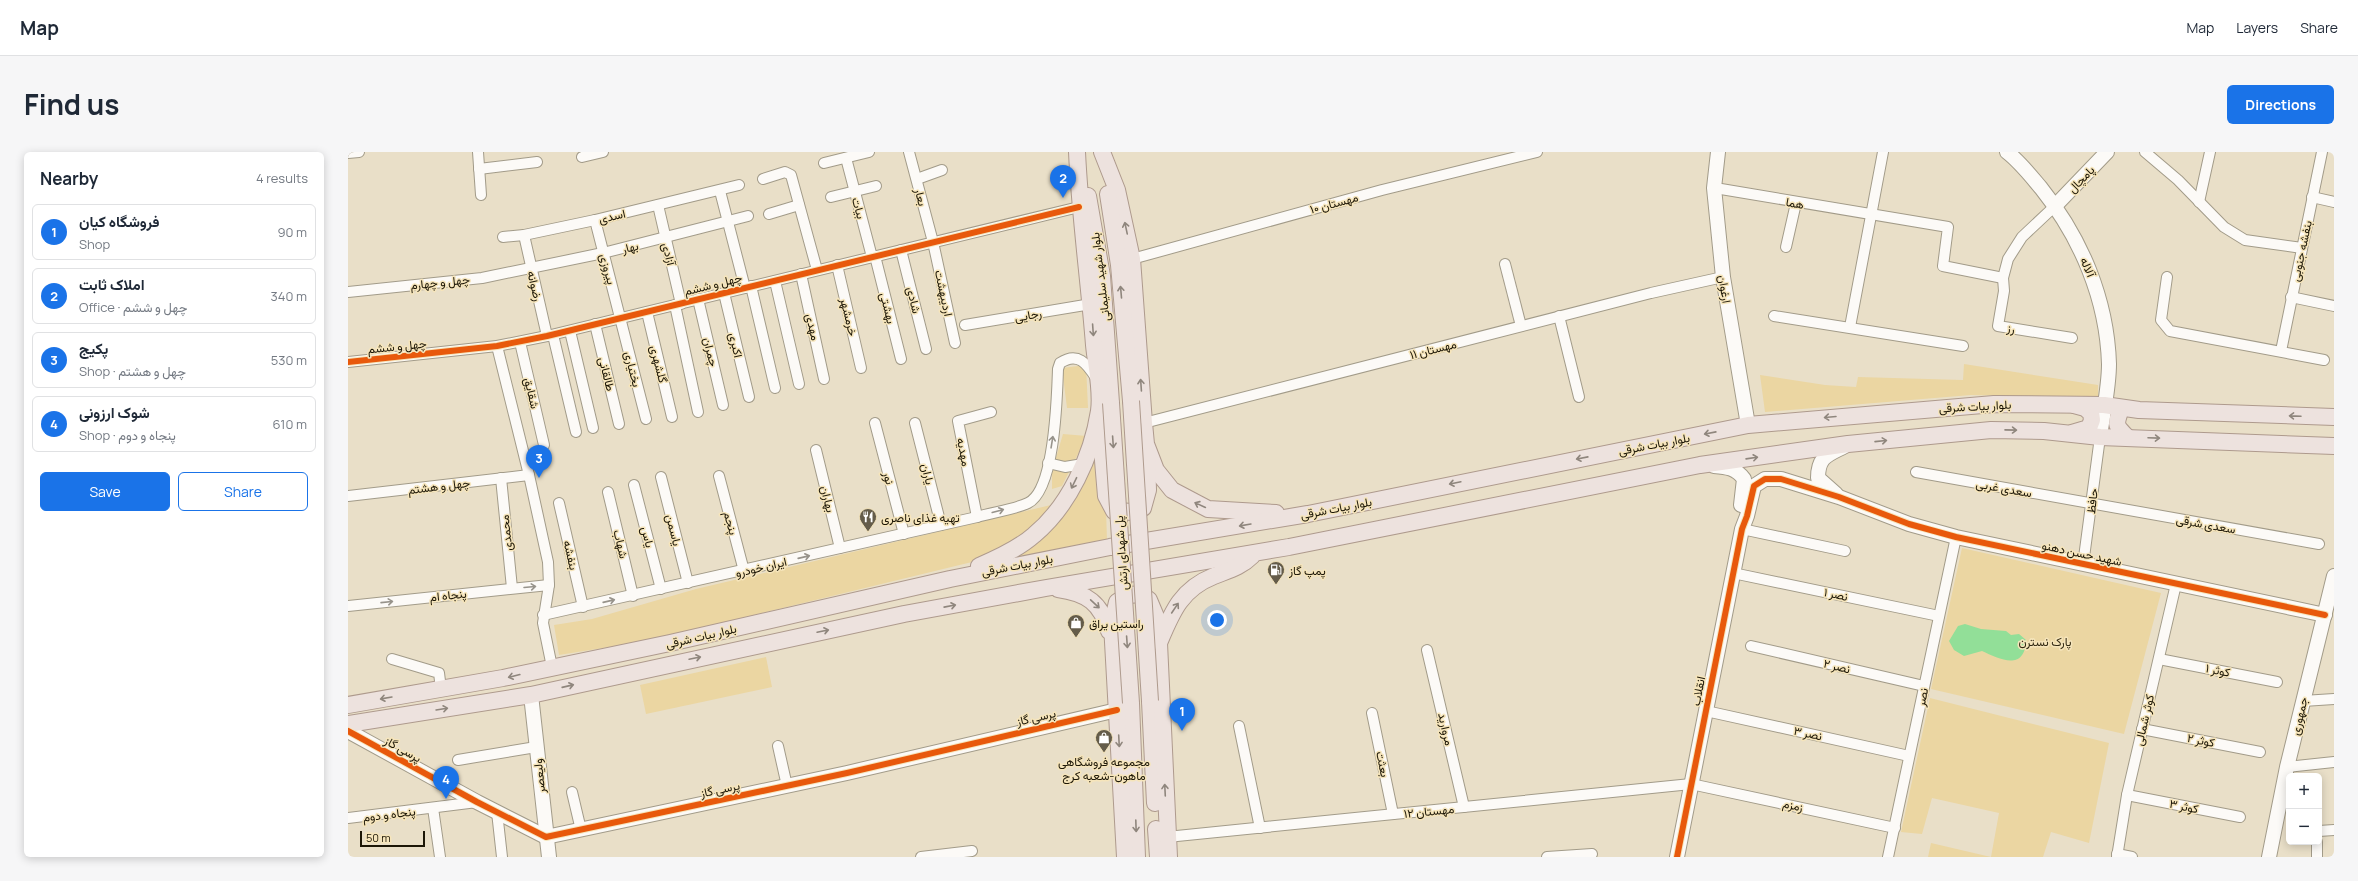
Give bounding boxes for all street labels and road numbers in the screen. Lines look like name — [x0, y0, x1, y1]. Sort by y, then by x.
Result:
street label: پامچال — [2064, 161, 2099, 197]
street label: بعار — [910, 185, 931, 208]
street label: مهستان ۱۰ — [1308, 188, 1360, 218]
street label: هما — [1784, 193, 1806, 213]
street label: بیات — [848, 195, 870, 221]
street label: اسدی — [597, 205, 627, 227]
street label: بنفشه جنوبی — [2286, 219, 2316, 283]
street label: بلوار شهید سلیمانی — [1086, 232, 1114, 322]
street label: بهار — [619, 237, 640, 258]
street label: آزادی — [658, 241, 680, 268]
street label: پیروزی — [596, 252, 620, 286]
street label: آلاله — [2076, 254, 2100, 281]
street label: اردیبهشت — [931, 268, 957, 318]
street label: رضوانه — [523, 269, 547, 303]
street label: چهل و ششم — [682, 269, 744, 299]
street label: چهل و چهارم — [409, 270, 471, 294]
street label: ارغوان — [1714, 274, 1736, 304]
street label: شادی — [903, 285, 925, 315]
street label: بهشتی — [876, 291, 900, 325]
street label: خرمشهر — [836, 295, 862, 338]
street label: رجایی — [1013, 304, 1043, 326]
street label: مهدی — [802, 312, 824, 342]
street label: رز — [2005, 319, 2016, 337]
street label: اکبری — [725, 331, 747, 359]
street label: چهل و ششم — [367, 334, 427, 358]
street label: مهستان ۱۱ — [1408, 335, 1458, 363]
street label: چمران — [699, 336, 723, 368]
street label: گلشهری — [646, 343, 672, 385]
street label: بختیاری — [620, 349, 646, 389]
street label: طالقانی — [595, 355, 619, 393]
street label: شقایق — [520, 376, 544, 410]
street label: بلوار بیات شرقی — [1938, 396, 2012, 416]
street label: بلوار بیات شرقی — [1617, 429, 1691, 459]
street label: مهدیه — [953, 436, 975, 468]
street label: یاران — [917, 462, 939, 487]
street label: نور — [879, 469, 899, 486]
street label: چهل و هشتم — [407, 474, 471, 498]
street label: سعدی غربی — [1975, 475, 2033, 501]
street label: بهاران — [817, 484, 839, 514]
street label: حافظ — [2082, 487, 2102, 515]
street label: بلوار بیات شرقی — [1299, 493, 1373, 523]
street label: پنجم — [720, 509, 742, 537]
street label: سعدی شرقی — [2175, 510, 2237, 538]
street label: یاسمن — [662, 512, 686, 548]
street label: محمدی — [496, 514, 516, 552]
street label: پل شهدای ارتش — [1110, 515, 1132, 591]
street label: یاس — [637, 525, 659, 550]
street label: شهاب — [609, 528, 633, 560]
street label: شهید حسن دهنو — [2040, 536, 2124, 570]
street label: بنفشه — [559, 539, 583, 571]
street label: بلوار بیات شرقی — [980, 550, 1054, 580]
street label: ایران خودرو — [734, 553, 788, 581]
street label: نصر ۱ — [1822, 583, 1850, 605]
street label: پنجاه ام — [429, 585, 468, 605]
street label: بلوار بیات شرقی — [664, 620, 738, 652]
street label: نصر ۲ — [1822, 655, 1852, 677]
street label: کوثر ۱ — [2204, 659, 2232, 681]
street label: انقلاب — [1687, 675, 1709, 707]
street label: نصر — [1912, 686, 1932, 709]
street label: کوثر شمالی — [2130, 693, 2158, 747]
street label: جمهوری — [2286, 695, 2312, 737]
street label: پرسی گاز — [1014, 704, 1057, 730]
street label: مروارید — [1434, 711, 1458, 747]
street label: نصر ۳ — [1792, 722, 1824, 744]
street label: کوثر ۲ — [2186, 729, 2216, 751]
street label: پرسی گاز — [380, 731, 425, 766]
street label: بعثت — [1372, 750, 1394, 778]
street label: ولیعصر — [529, 758, 549, 795]
street label: پرسی گاز — [698, 777, 741, 802]
street label: زمزم — [1781, 795, 1805, 815]
street label: کوثر ۳ — [2168, 795, 2200, 817]
street label: مهستان ۱۲ — [1403, 800, 1455, 822]
street label: پنجاه و دوم — [362, 802, 417, 826]

